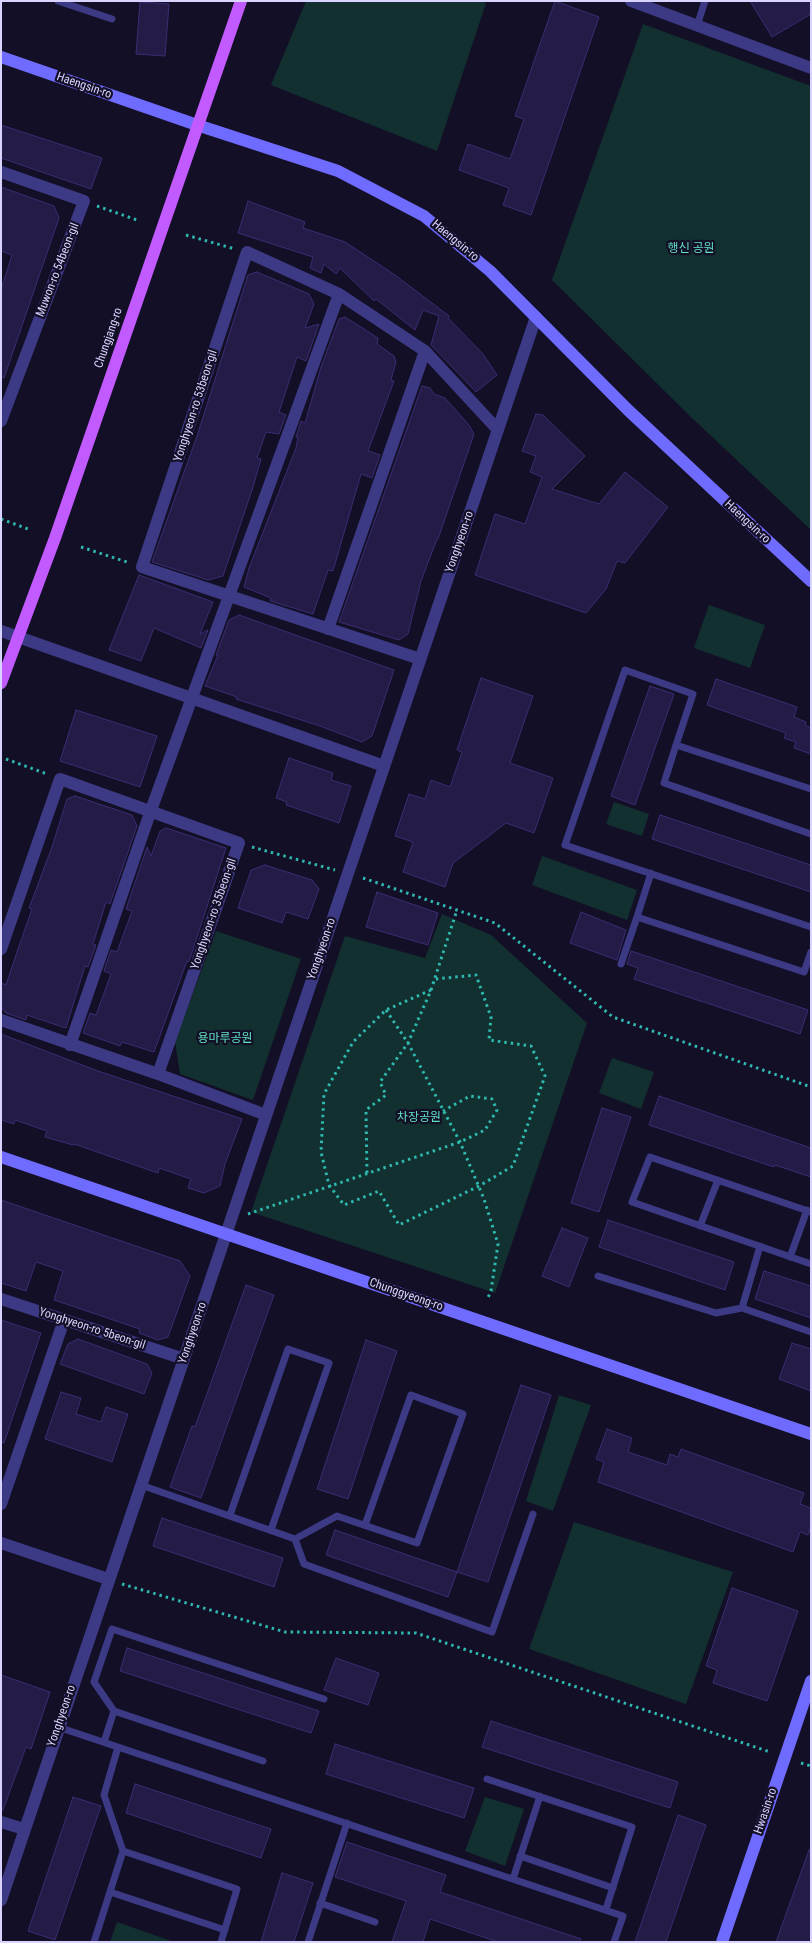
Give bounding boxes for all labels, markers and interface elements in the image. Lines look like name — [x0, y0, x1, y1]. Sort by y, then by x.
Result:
street label: Haengsin-ro — [55, 70, 113, 102]
street label: Haengsin-ro — [428, 217, 482, 265]
street label: Muwon-ro 54beon-gil — [33, 221, 83, 319]
park label: 행신 공원 — [668, 242, 714, 256]
street label: Chungjang-ro — [92, 306, 126, 370]
street label: Yonghyeon-ro 53beon-gil — [171, 348, 221, 464]
street label: Haengsin-ro — [721, 497, 773, 547]
street label: Yonghyeon-ro — [443, 509, 477, 575]
street label: Yonghyeon-ro 35beon-gil — [188, 856, 240, 972]
street label: Yonghyeon-ro — [305, 916, 339, 982]
park label: 용마루공원 — [197, 1032, 253, 1046]
park label: 차장공원 — [397, 1111, 441, 1125]
street label: Chunggyeong-ro — [367, 1276, 445, 1314]
street label: Yonghyeon-ro — [176, 1300, 210, 1366]
street label: Yonghyeon-ro 5beon-gil — [37, 1305, 147, 1353]
street label: Yonghyeon-ro — [45, 1683, 79, 1749]
street label: Hwasin-ro — [751, 1786, 781, 1836]

